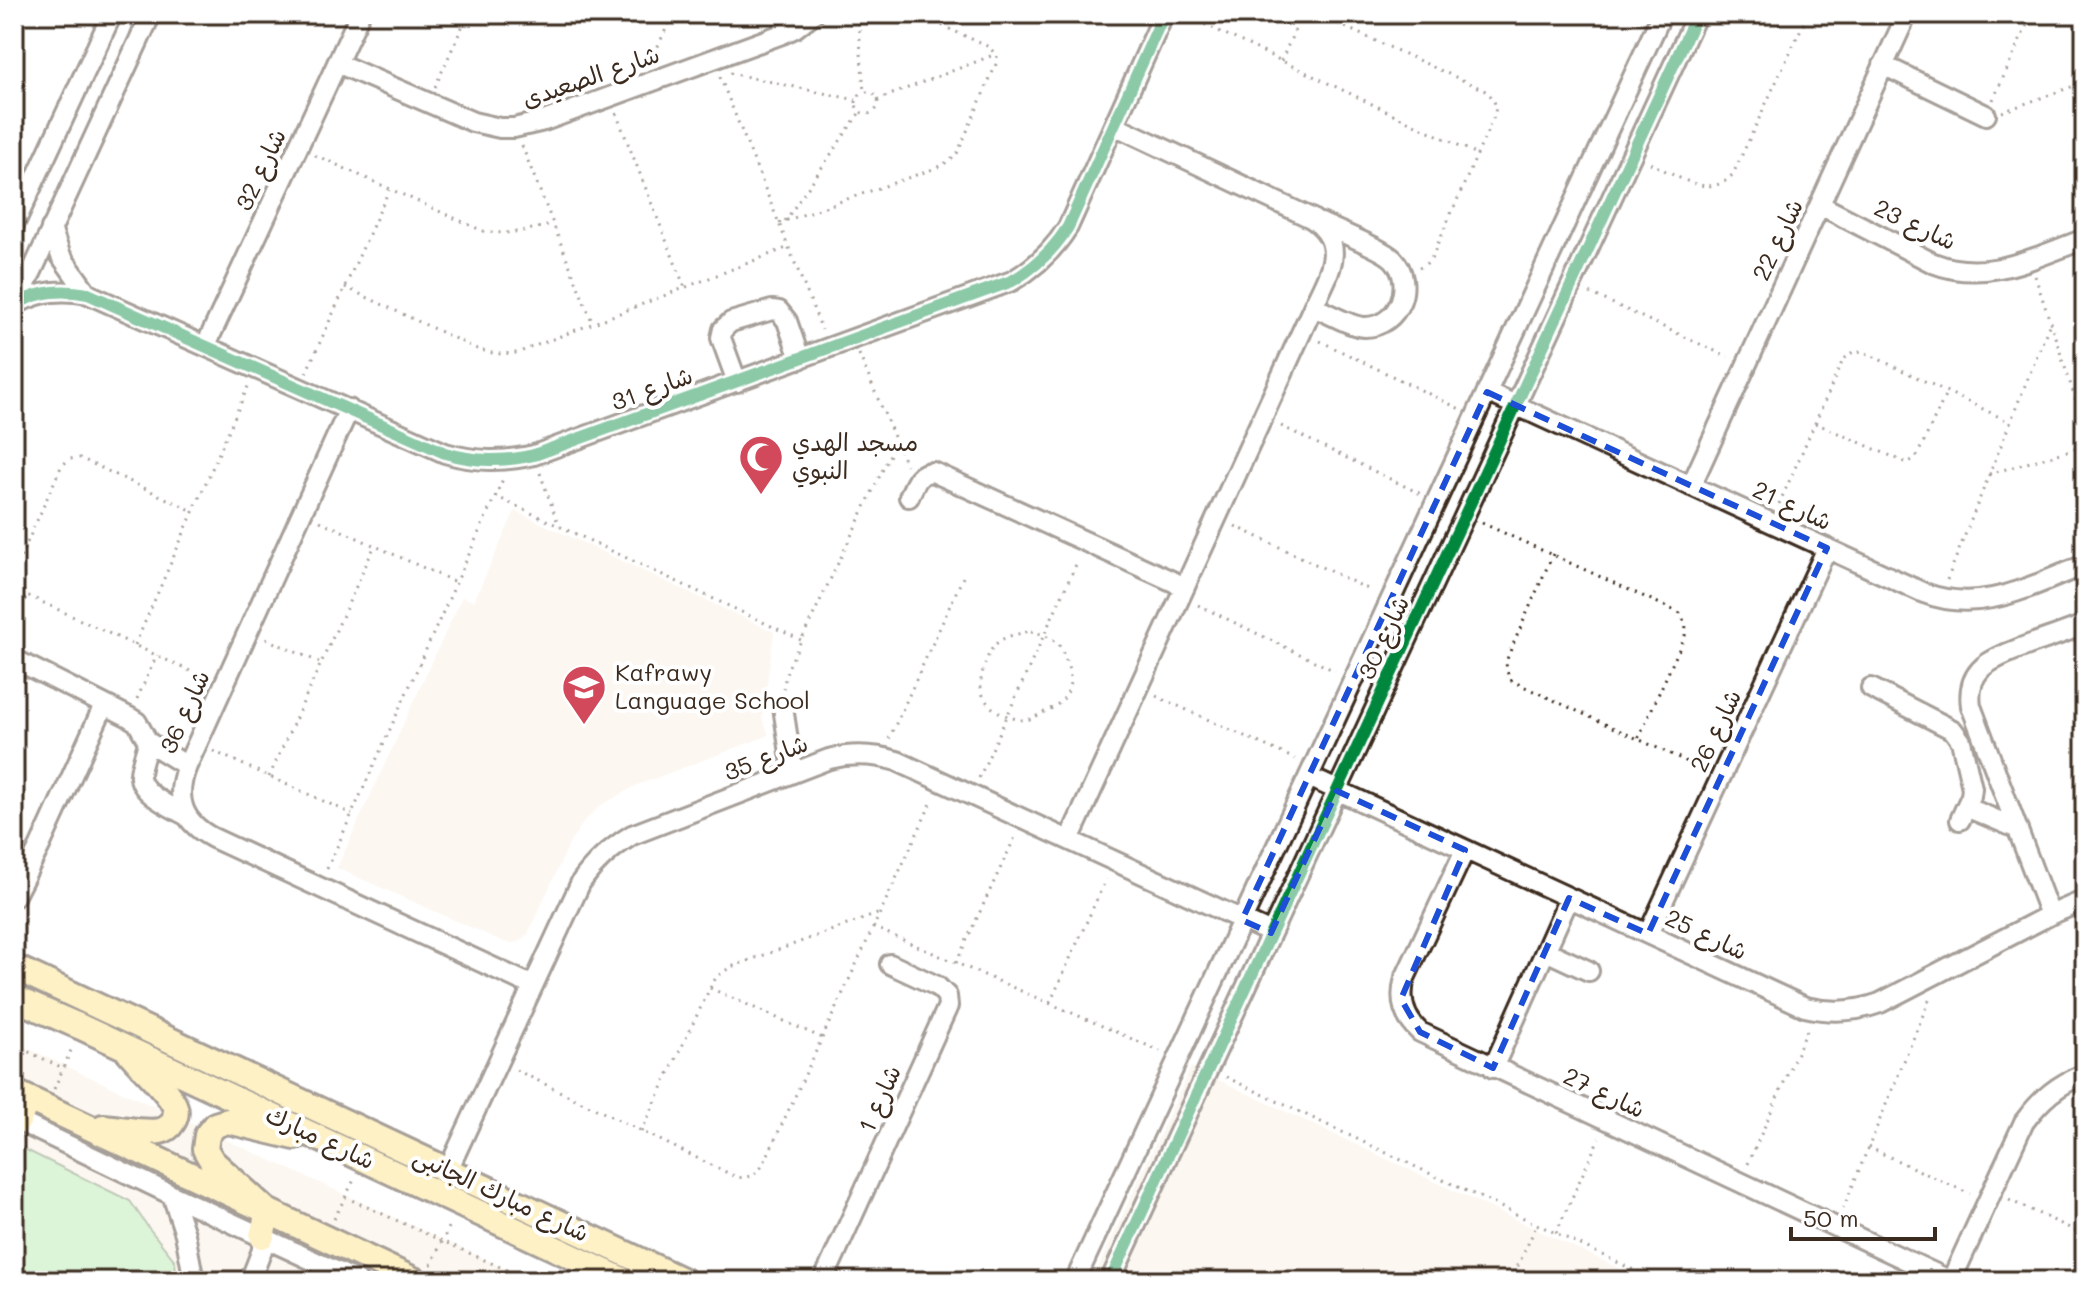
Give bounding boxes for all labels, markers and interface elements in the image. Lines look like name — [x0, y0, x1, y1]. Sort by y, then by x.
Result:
street label: شارع الصعيدى — [518, 38, 664, 116]
street label: شارع 32 — [227, 123, 295, 217]
street label: شارع 23 — [1868, 191, 1962, 259]
street label: شارع 22 — [1744, 194, 1812, 286]
street label: شارع 31 — [607, 359, 697, 419]
place label: مسجد الهدي النبوي — [792, 426, 918, 488]
mosque icon: مسجد الهدي النبوي — [737, 433, 785, 496]
street label: شارع 21 — [1747, 473, 1837, 539]
street label: شارع 30 — [1350, 591, 1418, 685]
place label: Kafrawy Language School — [615, 656, 810, 715]
school or university icon: Kafrawy Language School — [560, 663, 608, 726]
street label: شارع 36 — [152, 665, 218, 759]
street label: شارع 26 — [1682, 684, 1750, 778]
street label: شارع 35 — [719, 726, 813, 790]
street label: شارع 25 — [1659, 901, 1753, 969]
street label: شارع 27 — [1558, 1059, 1650, 1127]
street label: شارع 1 — [850, 1060, 910, 1138]
street label: شارع مبارك — [260, 1098, 380, 1178]
street label: شارع مبارك الجانبى — [408, 1139, 594, 1251]
scale bar — [1791, 1191, 1935, 1241]
text: 50 m — [1803, 1202, 1859, 1233]

